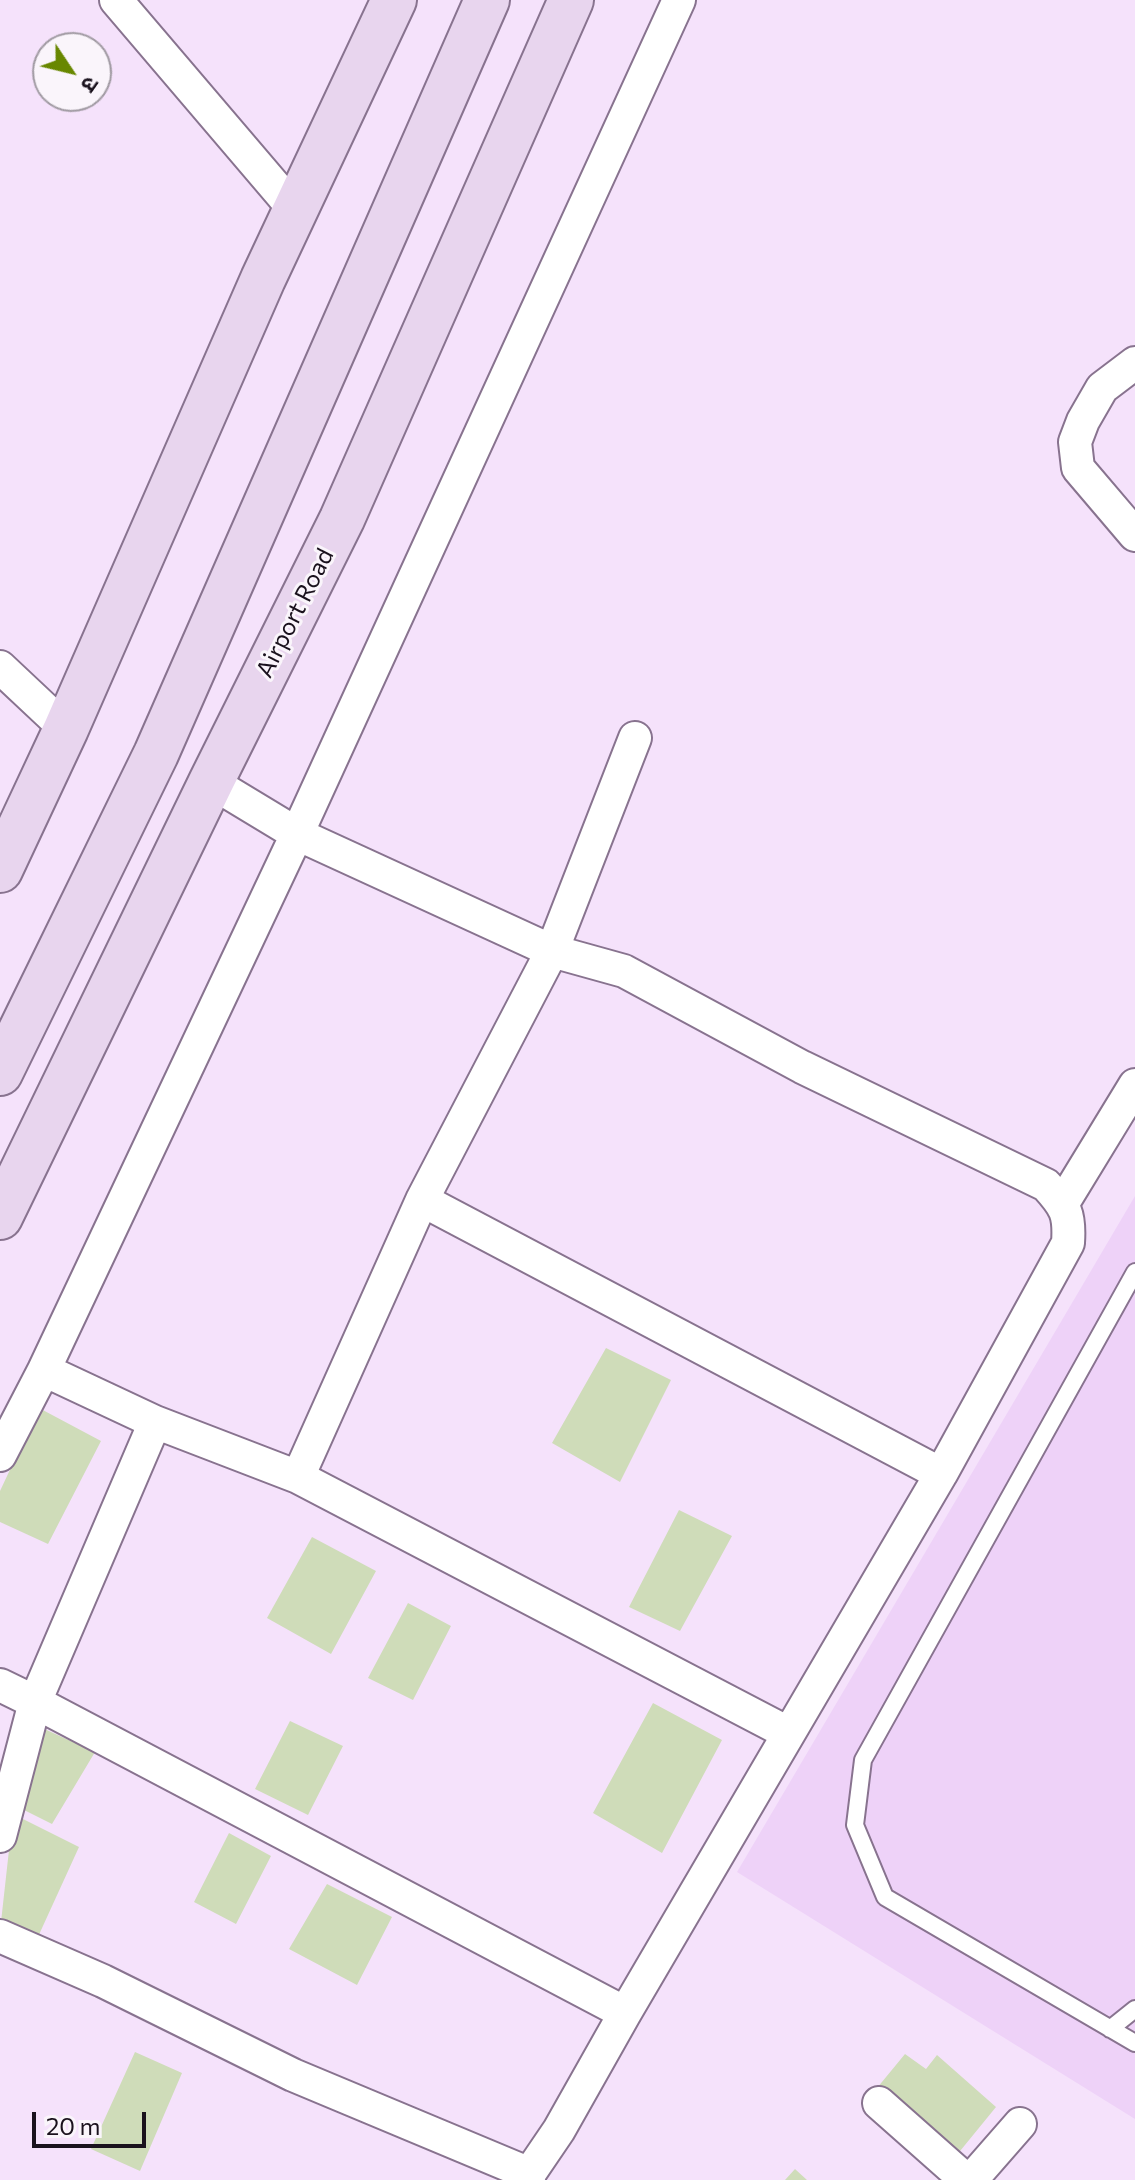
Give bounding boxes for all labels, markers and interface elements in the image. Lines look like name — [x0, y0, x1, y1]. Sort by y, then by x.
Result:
north arrow — [32, 32, 112, 112]
text: उ — [76, 72, 105, 98]
street label: Airport Road — [250, 544, 340, 682]
scale bar — [36, 2096, 150, 2146]
text: 20 m — [46, 2111, 100, 2140]

